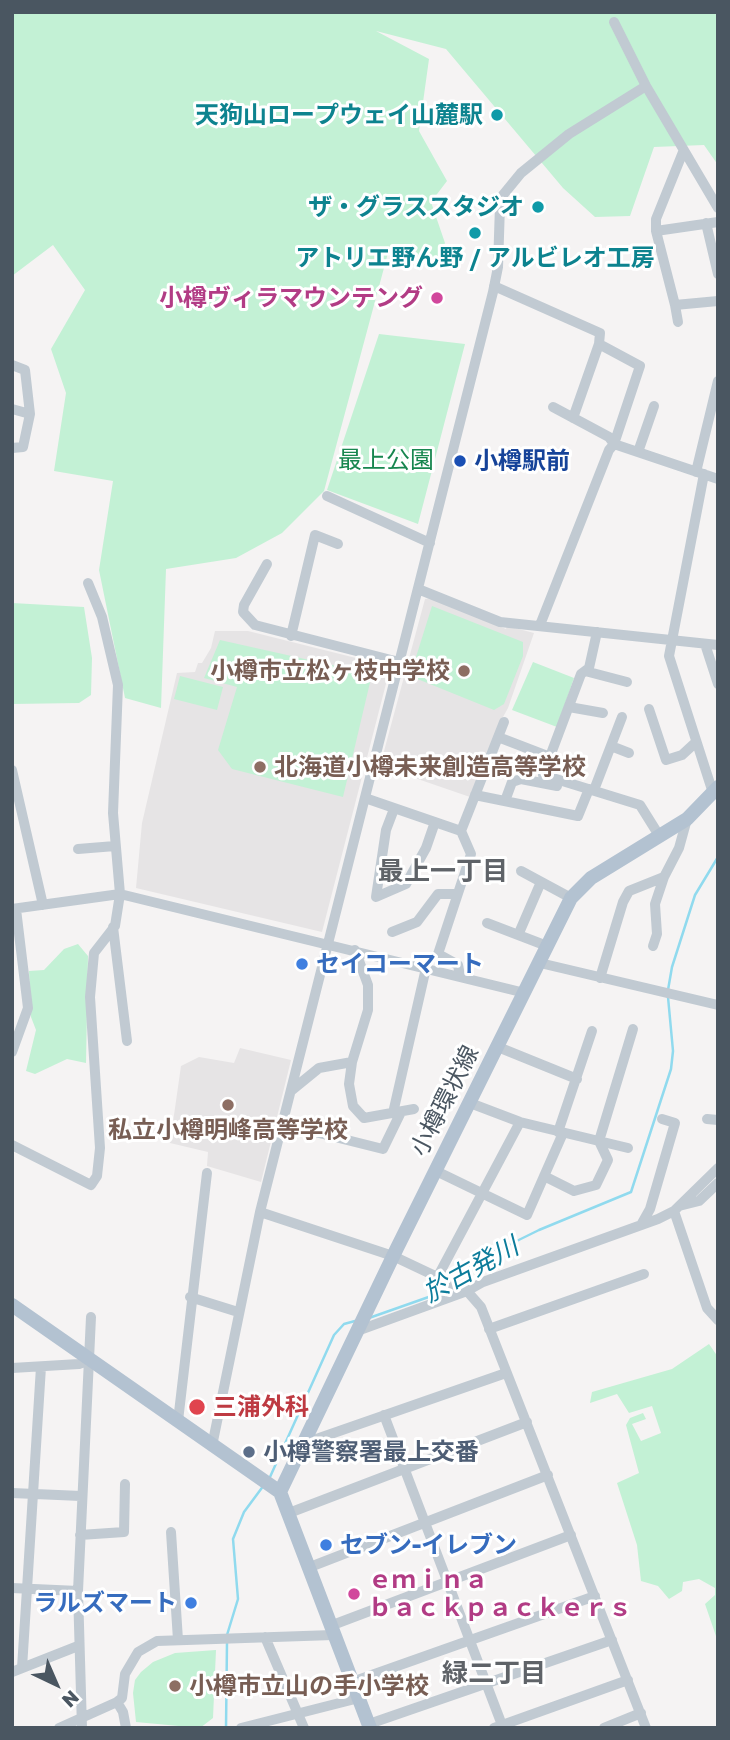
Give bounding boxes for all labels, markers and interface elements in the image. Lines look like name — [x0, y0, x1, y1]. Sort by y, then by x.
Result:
place label: 天狗山ロープウェイ山麓駅 — [195, 101, 483, 129]
marker: 天狗山ロープウェイ山麓駅 — [489, 107, 505, 123]
place label: ザ・グラススタジオ — [308, 193, 524, 221]
marker: ザ・グラススタジオ — [530, 199, 546, 215]
marker: アトリエ野ん野 / アルビレオ工房 — [467, 225, 483, 241]
place label: アトリエ野ん野 / アルビレオ工房 — [295, 244, 655, 272]
place label: 小樽ヴィラマウンテング — [159, 284, 423, 312]
marker: 小樽ヴィラマウンテング — [429, 290, 445, 306]
park label: 最上公園 — [338, 446, 434, 474]
place label: 小樽駅前 — [474, 447, 570, 475]
marker: 小樽駅前 — [452, 453, 468, 469]
place label: 小樽市立松ヶ枝中学校 — [210, 657, 450, 685]
marker: 小樽市立松ヶ枝中学校 — [456, 663, 472, 679]
place label: 北海道小樽未来創造高等学校 — [274, 753, 586, 781]
marker: 北海道小樽未来創造高等学校 — [252, 759, 268, 775]
district label: 最上一丁目 — [378, 856, 508, 888]
place label: セイコーマート — [316, 950, 484, 978]
marker: セイコーマート — [294, 956, 310, 972]
street label: 小樽環状線 — [405, 1041, 485, 1161]
marker: 私立小樽明峰高等学校 — [220, 1097, 236, 1113]
place label: 私立小樽明峰高等学校 — [108, 1116, 348, 1144]
water label: 於古発川 — [418, 1231, 524, 1309]
place label: 三浦外科 — [213, 1393, 309, 1421]
marker: 三浦外科 — [187, 1397, 207, 1417]
place label: 小樽警察署最上交番 — [263, 1438, 479, 1466]
marker: 小樽警察署最上交番 — [241, 1444, 257, 1460]
place label: セブン-イレブン — [340, 1531, 517, 1559]
marker: セブン-イレブン — [318, 1537, 334, 1553]
place label: ｅｍｉｎａ ｂａｃｋｐａｃｋｅｒｓ — [368, 1566, 632, 1622]
marker: ｅｍｉｎａ ｂａｃｋｐａｃｋｅｒｓ — [346, 1586, 362, 1602]
place label: ラルズマート — [33, 1589, 177, 1617]
marker: ラルズマート — [183, 1595, 199, 1611]
north arrow — [21, 1649, 91, 1719]
district label: 緑二丁目 — [442, 1658, 546, 1690]
place label: 小樽市立山の手小学校 — [189, 1672, 429, 1700]
marker: 小樽市立山の手小学校 — [167, 1678, 183, 1694]
text: N — [58, 1686, 84, 1713]

